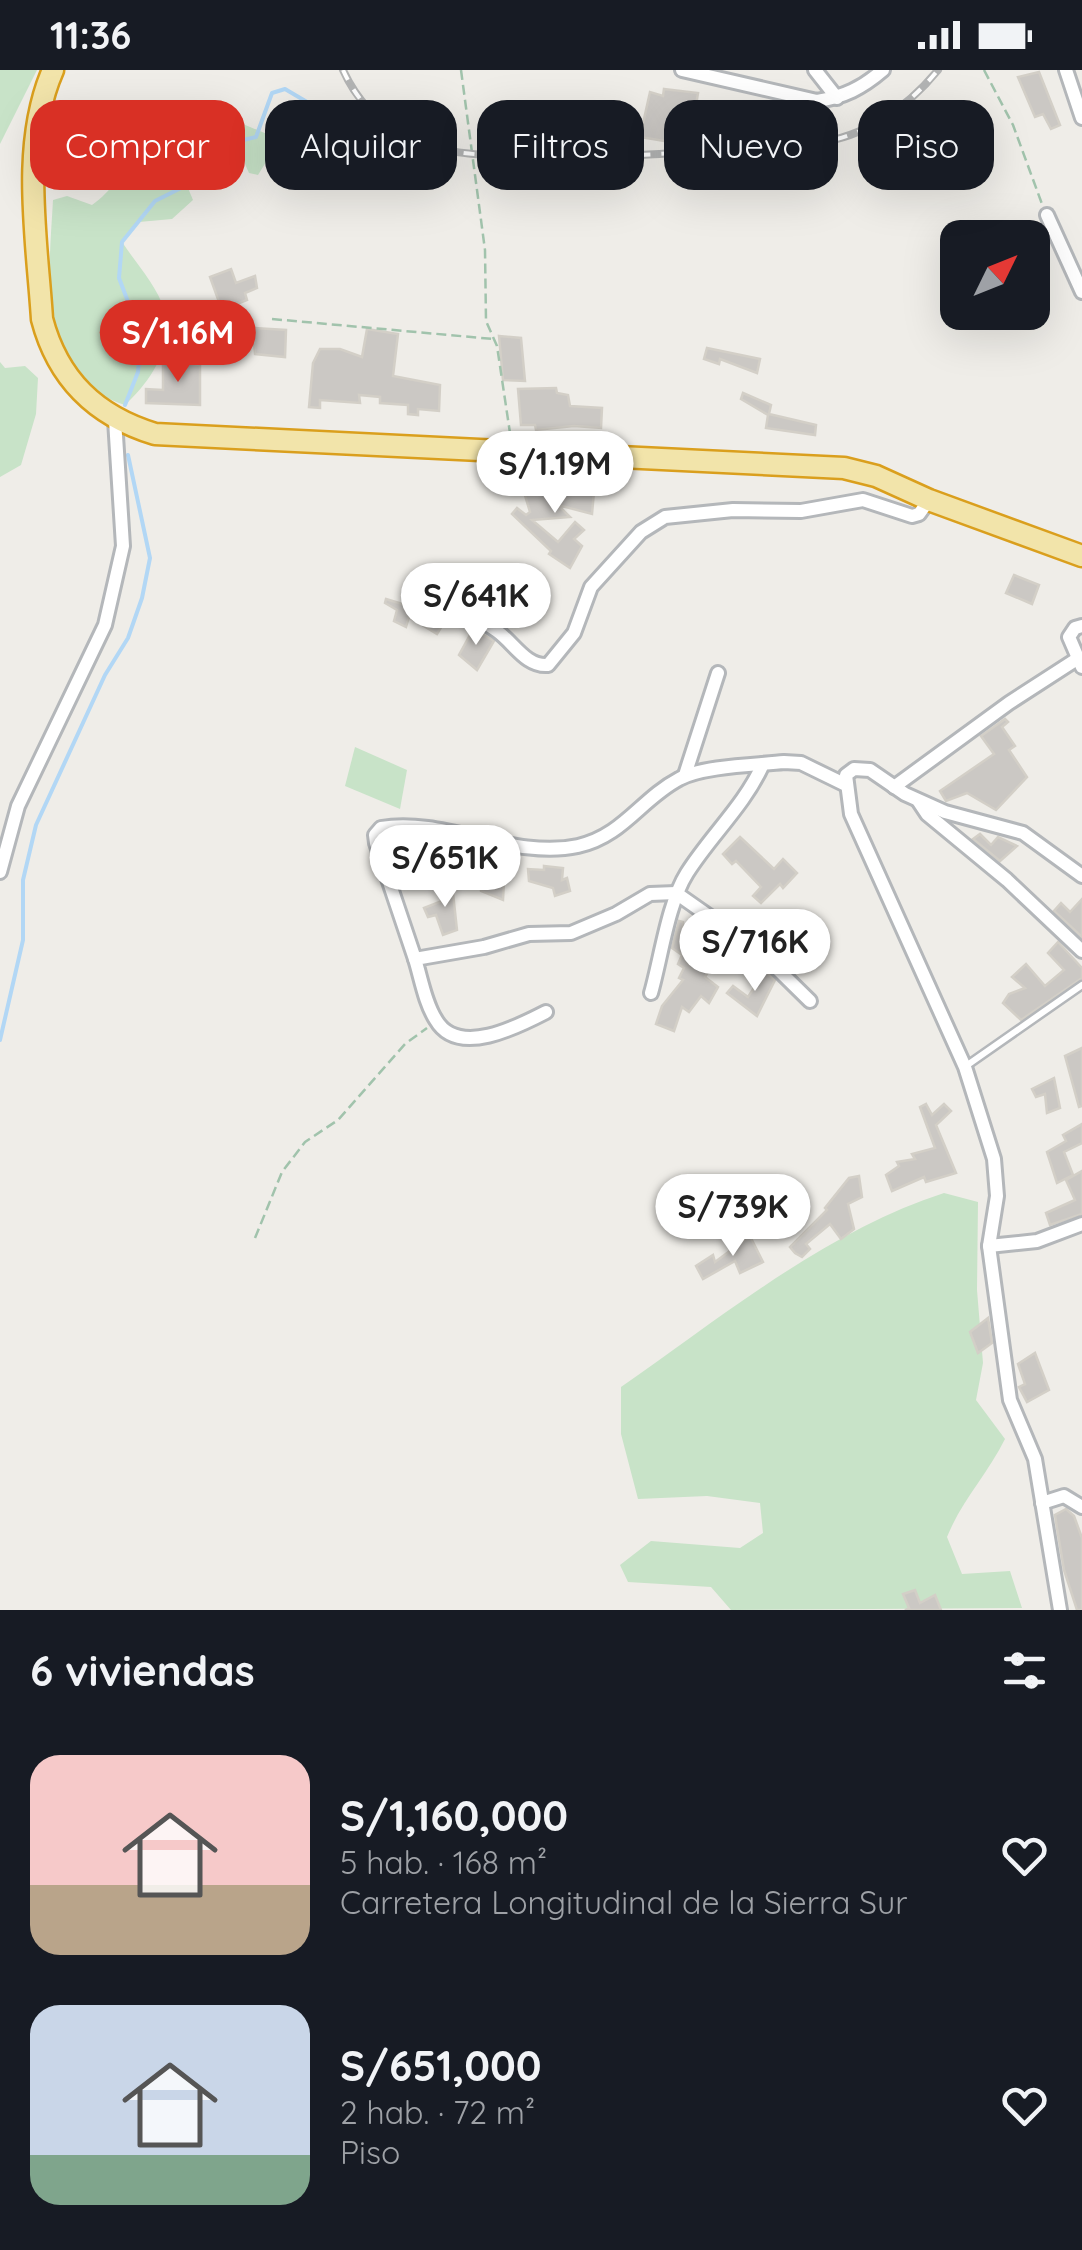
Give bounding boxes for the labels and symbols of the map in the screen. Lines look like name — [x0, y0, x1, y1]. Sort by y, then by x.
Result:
north arrow — [940, 220, 1050, 330]
pin: S/1.16M — [86, 300, 270, 385]
pin: S/1.19M — [463, 431, 647, 516]
pin: S/641K — [395, 563, 557, 648]
pin: S/651K — [364, 825, 526, 910]
pin: S/716K — [674, 909, 836, 994]
pin: S/739K — [652, 1174, 814, 1259]

